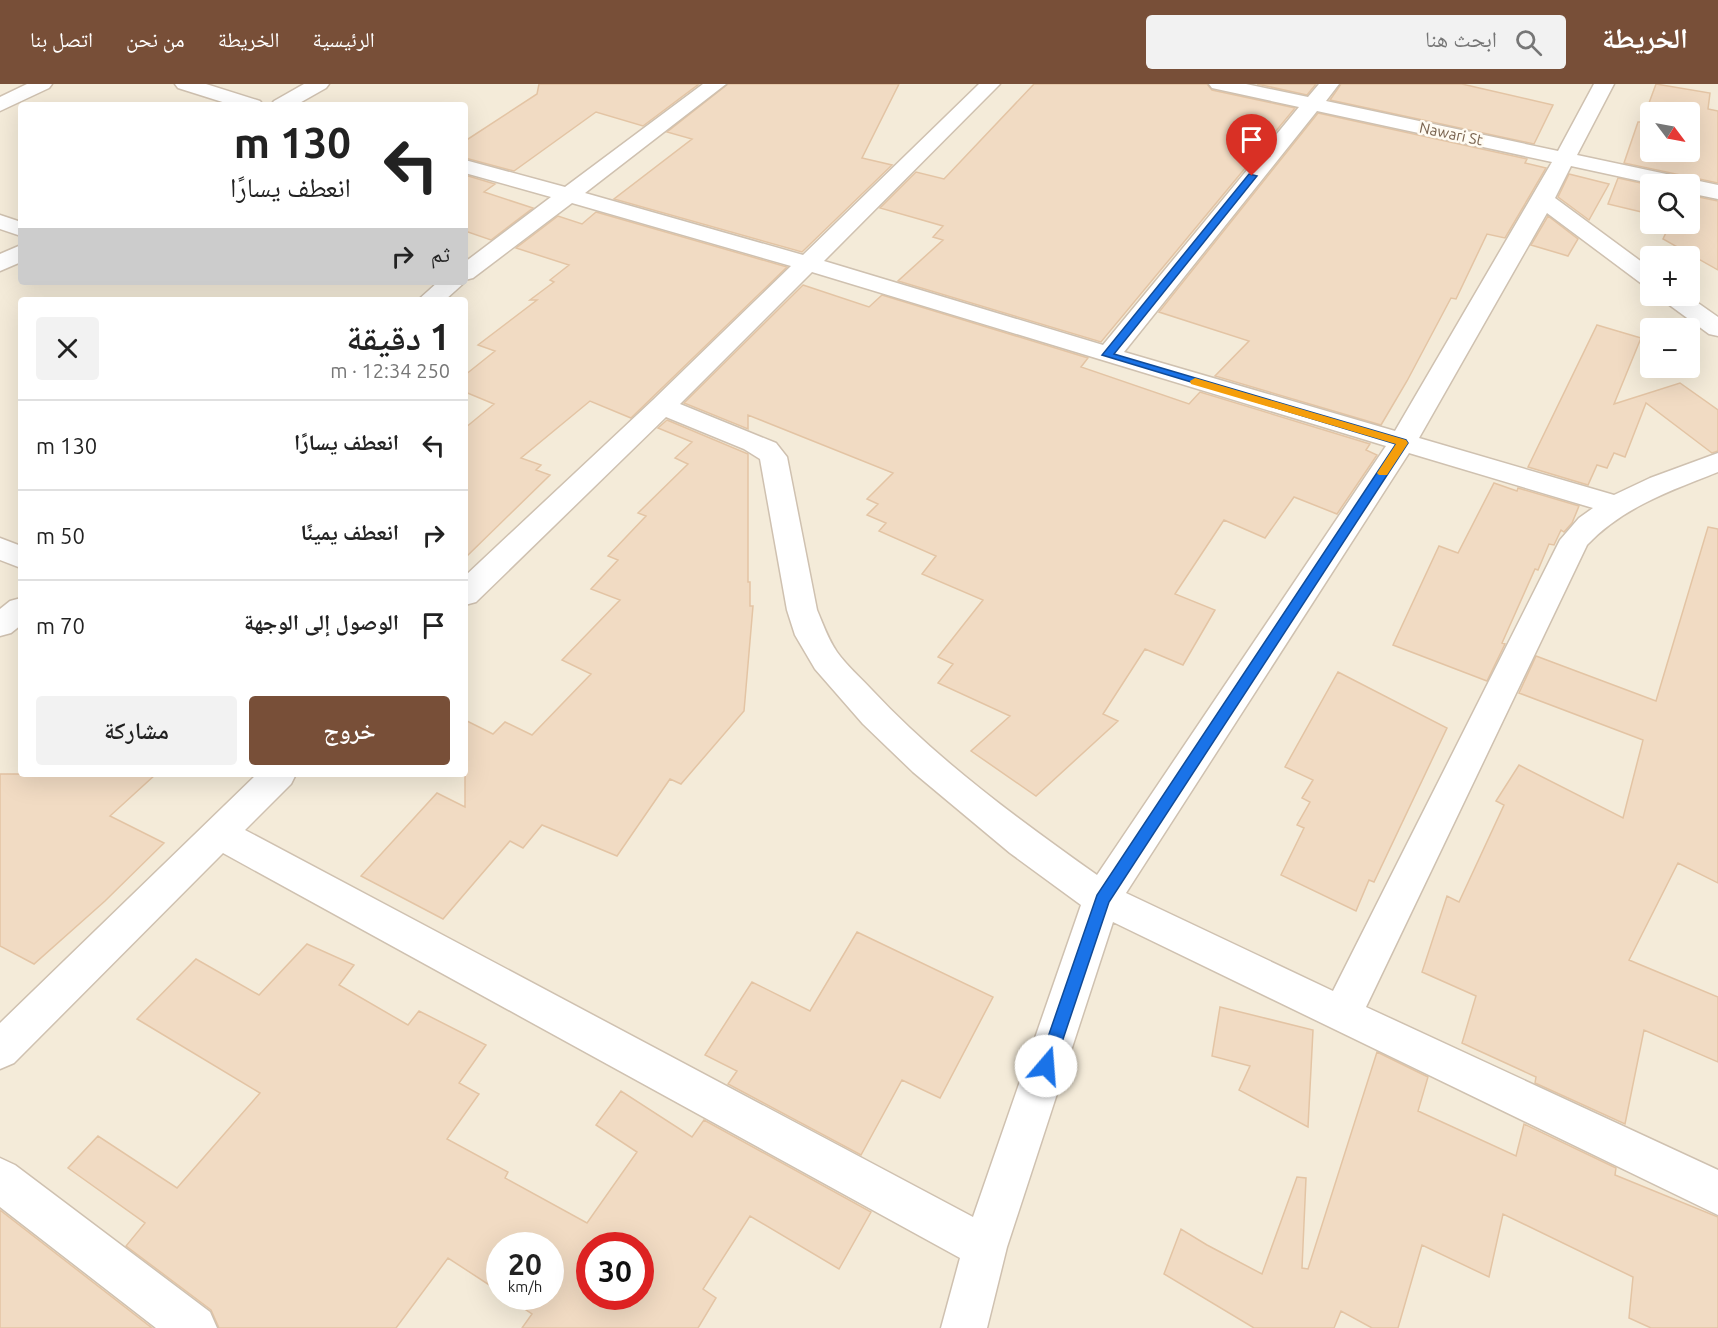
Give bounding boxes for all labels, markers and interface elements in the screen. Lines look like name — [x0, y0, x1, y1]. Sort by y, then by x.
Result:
search box — [1146, 15, 1566, 69]
text: الخريطة — [1602, 22, 1688, 53]
text: ابحث هنا — [1425, 26, 1497, 51]
icon: search — [1512, 26, 1545, 59]
text: اتصل بنا — [30, 27, 93, 51]
text: من نحن — [126, 27, 185, 51]
text: الخريطة — [218, 27, 280, 51]
text: الرئيسية — [313, 27, 375, 51]
north arrow — [1640, 102, 1700, 162]
map controls — [1640, 102, 1700, 378]
pin — [1226, 114, 1277, 176]
text: 130 m — [234, 119, 351, 166]
street label: Nawari St — [1418, 119, 1484, 149]
icon: arrive — [1235, 123, 1268, 156]
icon: left — [372, 126, 450, 204]
text: انعطف يسارًا — [230, 172, 351, 202]
button: search — [1640, 174, 1700, 234]
icon: right — [386, 240, 419, 273]
text: ثم — [431, 241, 450, 266]
button: + — [1640, 246, 1700, 306]
text: 1 دقيقة — [346, 316, 450, 357]
button: close — [36, 317, 99, 380]
button: − — [1640, 318, 1700, 378]
text: 250 m · 12:34 — [330, 359, 450, 382]
text: انعطف يسارًا — [294, 429, 399, 454]
icon: left — [417, 429, 450, 462]
text: 130 m — [36, 433, 97, 458]
text: انعطف يمينًا — [300, 519, 399, 544]
icon: right — [417, 519, 450, 552]
text: 50 m — [36, 523, 85, 548]
text: الوصول إلى الوجهة — [244, 609, 399, 634]
icon: arrive — [417, 609, 450, 642]
text: 70 m — [36, 613, 85, 638]
button: مشاركة — [36, 696, 237, 765]
button: خروج — [249, 696, 450, 765]
position arrow — [1014, 1034, 1078, 1098]
speed limit sign: 30 — [576, 1232, 654, 1310]
text: 20 — [508, 1247, 542, 1281]
text: km/h — [508, 1278, 542, 1295]

